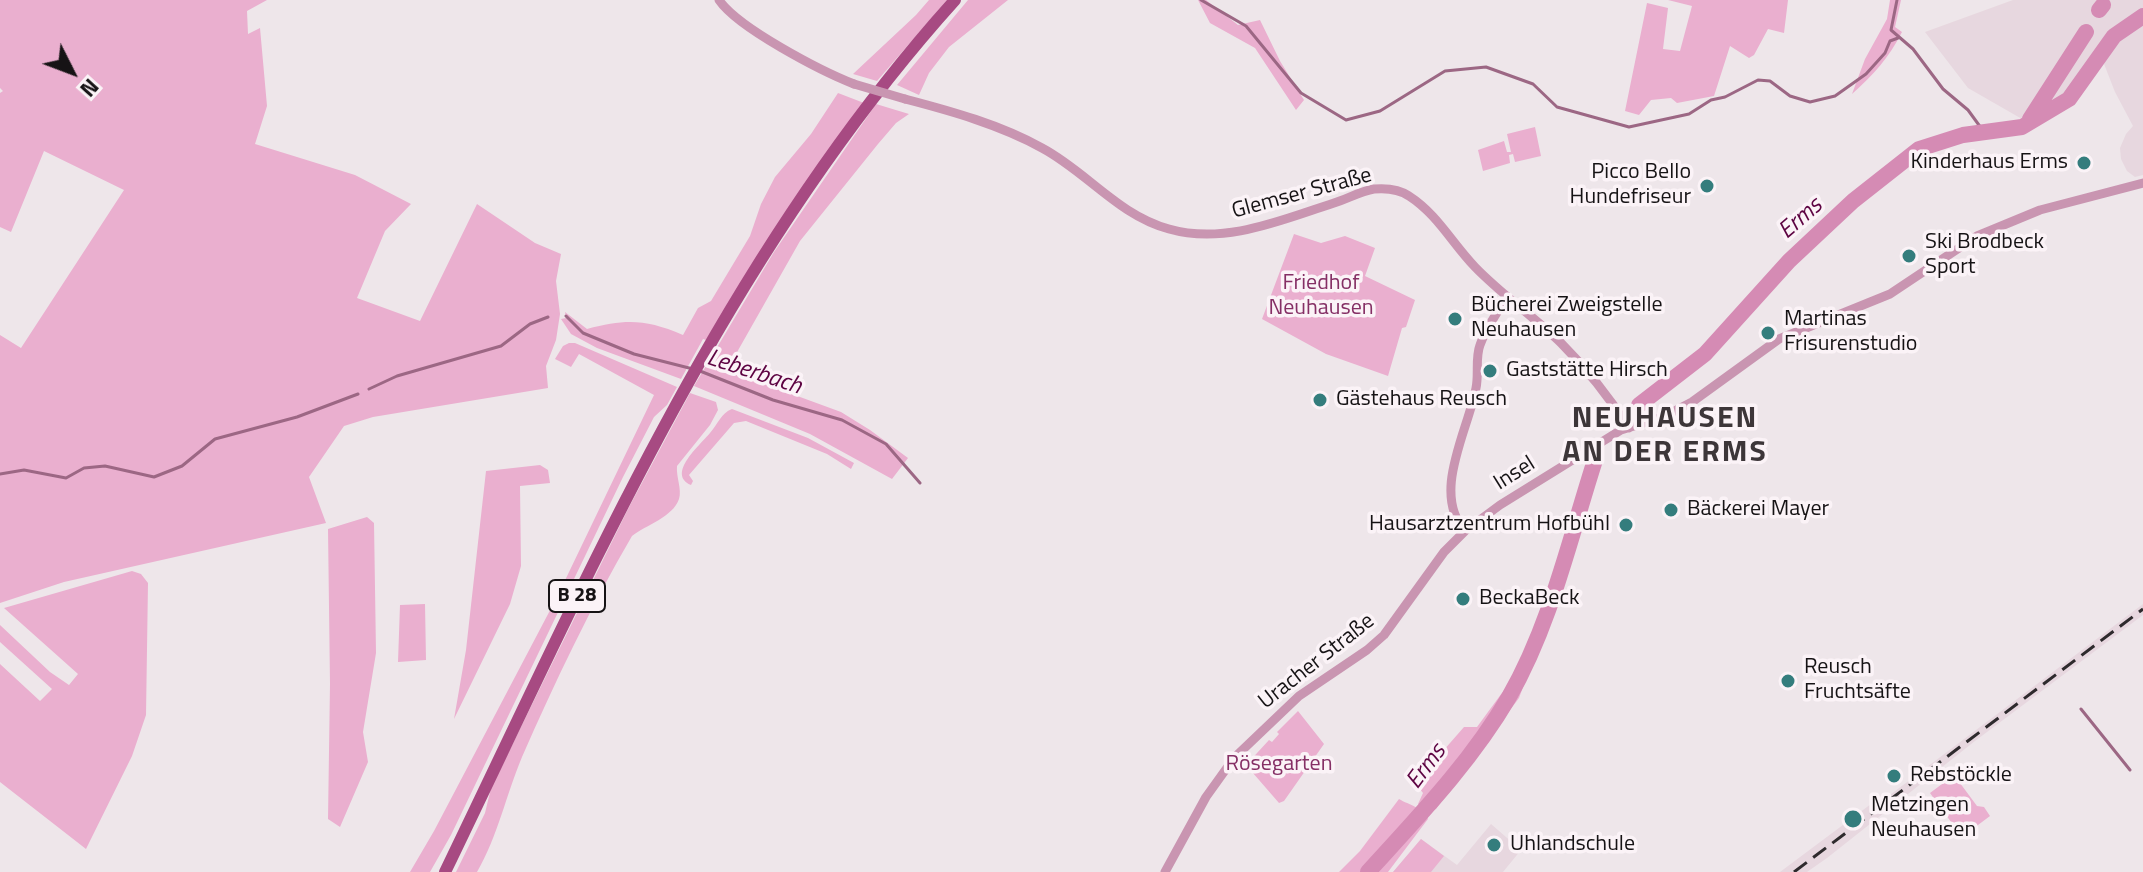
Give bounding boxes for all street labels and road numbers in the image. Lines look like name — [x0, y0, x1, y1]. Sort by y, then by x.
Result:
street label: Glemser Straße — [1229, 163, 1375, 225]
street label: Insel — [1489, 451, 1541, 497]
road number: B 28 — [549, 580, 605, 612]
street label: Uracher Straße — [1254, 609, 1380, 715]

